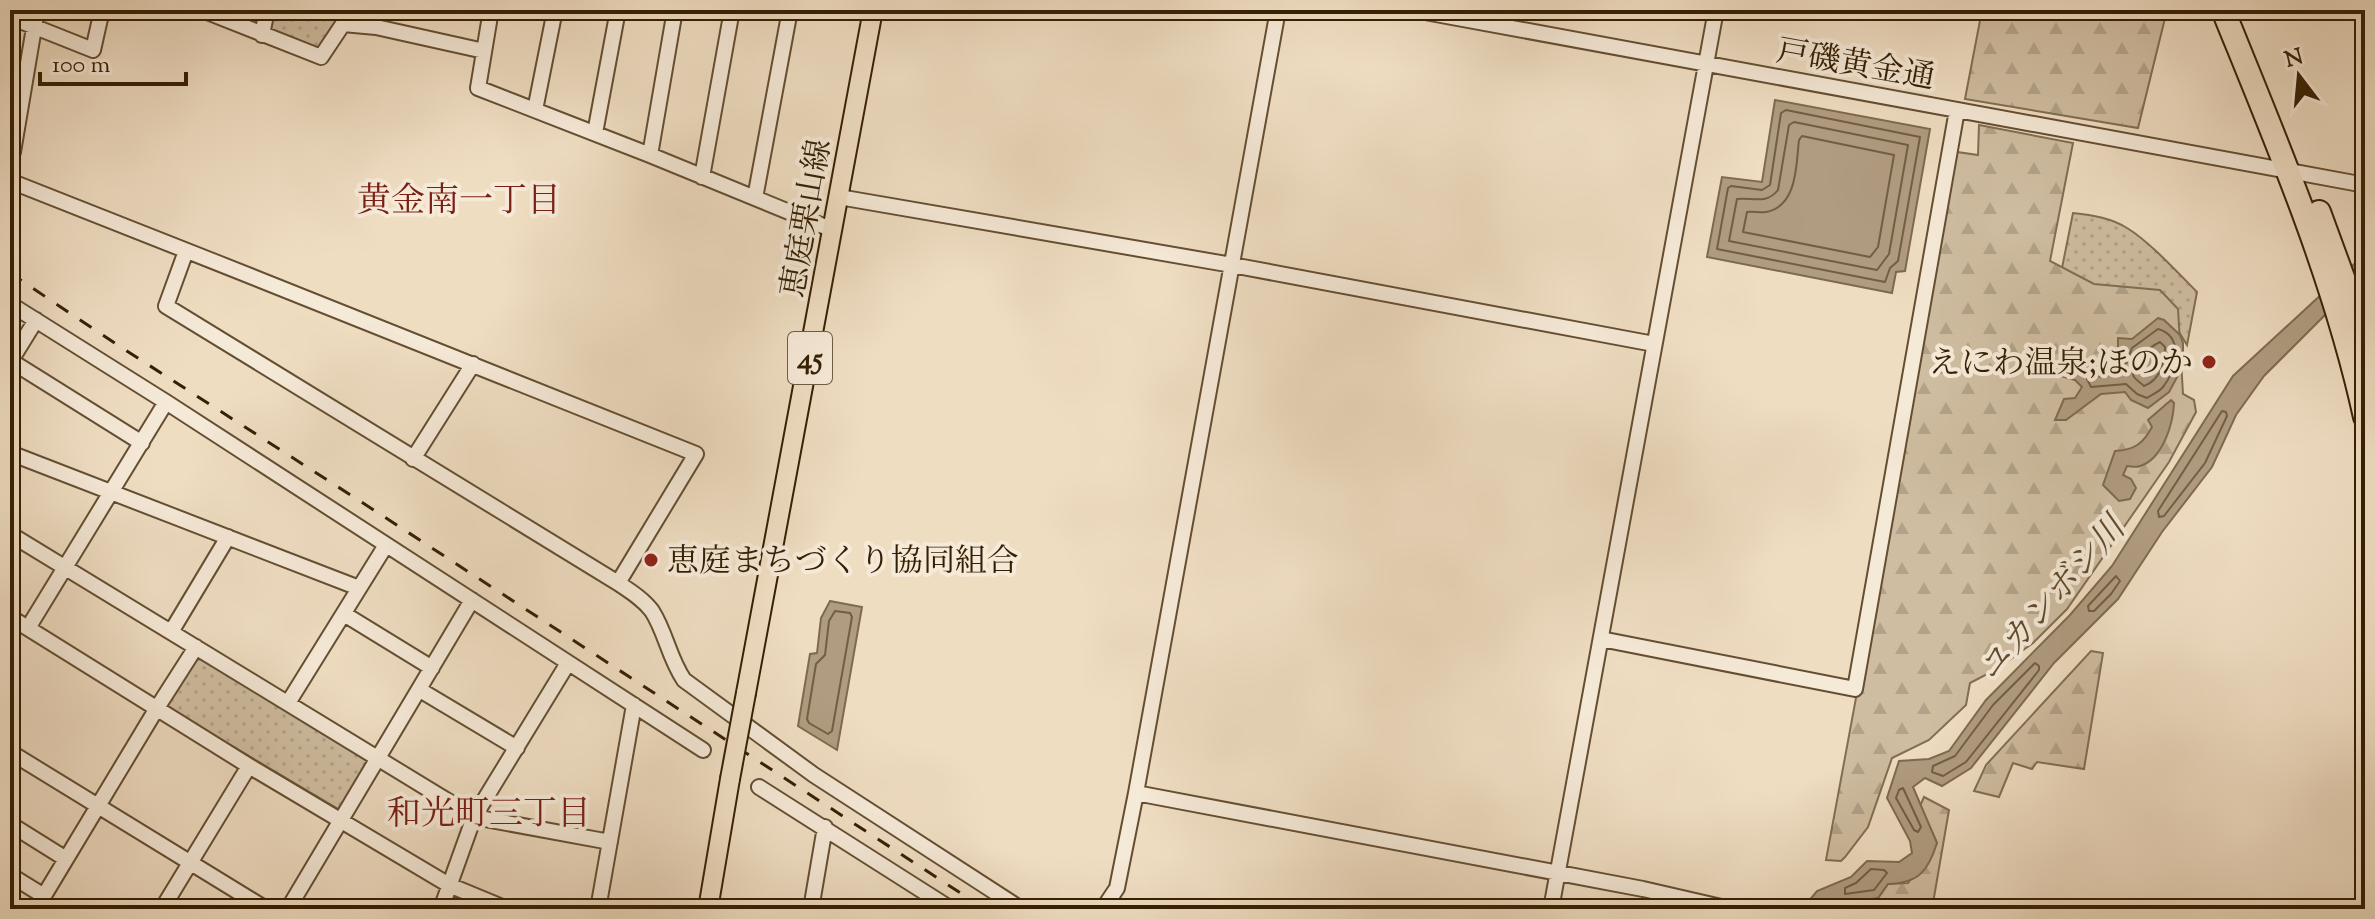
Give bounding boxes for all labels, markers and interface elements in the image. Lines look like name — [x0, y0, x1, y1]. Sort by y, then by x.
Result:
street label: 戸磯黄金通 — [1773, 29, 1938, 102]
scale bar — [40, 36, 186, 86]
north arrow — [2259, 36, 2339, 116]
text: N — [2281, 42, 2308, 77]
text: 100 m — [52, 49, 110, 83]
street label: 恵庭栗山線 — [771, 136, 844, 301]
district label: 黄金南一丁目 — [357, 178, 561, 227]
road number: 45 — [788, 332, 832, 384]
place label: えにわ温泉;ほのか — [1929, 342, 2193, 388]
marker: えにわ温泉;ほのか — [2200, 353, 2218, 371]
water label: ユカンボシ川 — [1967, 504, 2141, 693]
place label: 恵庭まちづくり協同組合 — [667, 540, 1019, 586]
marker: 恵庭まちづくり協同組合 — [642, 551, 660, 569]
district label: 和光町三丁目 — [387, 791, 591, 840]

